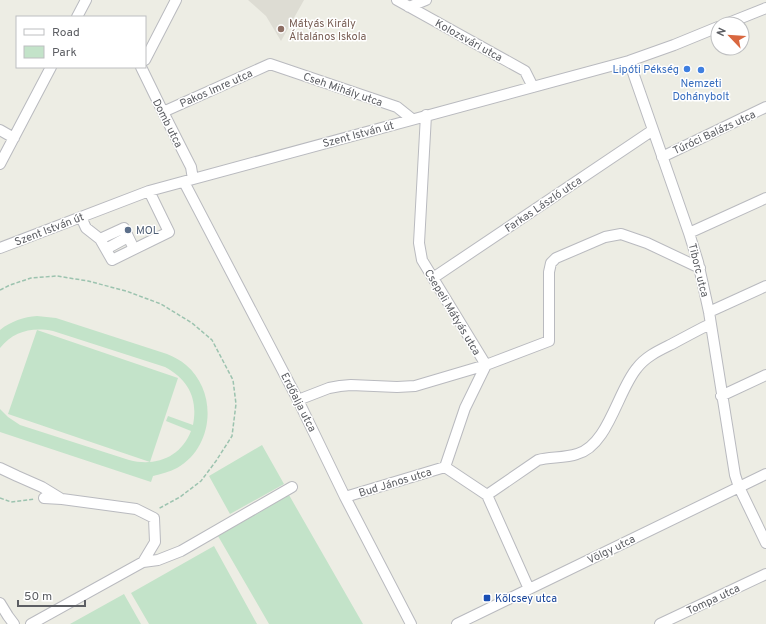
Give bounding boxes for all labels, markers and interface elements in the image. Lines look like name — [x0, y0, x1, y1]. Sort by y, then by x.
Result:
legend — [16, 16, 146, 68]
north arrow — [710, 16, 750, 56]
place label: Mátyás Király Általános Iskola — [289, 17, 367, 44]
street label: Kolozsvári utca — [432, 17, 505, 65]
marker: Mátyás Király Általános Iskola — [276, 24, 286, 34]
text: Road — [52, 25, 80, 41]
text: N — [714, 26, 730, 39]
text: Park — [52, 45, 77, 61]
place label: Lipóti Pékség — [613, 63, 679, 77]
marker: Lipóti Pékség — [682, 64, 692, 74]
marker: Nemzeti Dohánybolt — [696, 65, 706, 75]
street label: Pakos Imre utca — [178, 67, 255, 111]
street label: Cseh Mihály utca — [301, 70, 384, 110]
place label: Nemzeti Dohánybolt — [672, 77, 730, 104]
street label: Domb utca — [149, 97, 185, 150]
street label: Túróci Balázs utca — [671, 108, 758, 158]
street label: Szent István út — [321, 119, 395, 151]
street label: Farkas László utca — [502, 174, 585, 236]
street label: Szent István út — [13, 210, 86, 250]
place label: MOL — [136, 224, 159, 238]
marker: MOL — [123, 225, 133, 235]
street label: Tiborc utca — [685, 242, 712, 299]
street label: Csepeli Mátyás utca — [421, 267, 483, 358]
street label: Erdőalja utca — [277, 371, 319, 435]
street label: Bud János utca — [357, 465, 434, 501]
street label: Völgy utca — [585, 532, 638, 568]
street label: Tompa utca — [685, 581, 742, 618]
scale bar — [18, 582, 85, 608]
text: 50 m — [24, 589, 52, 605]
place label: Kölcsey utca — [495, 592, 557, 606]
marker: Kölcsey utca — [482, 593, 492, 603]

